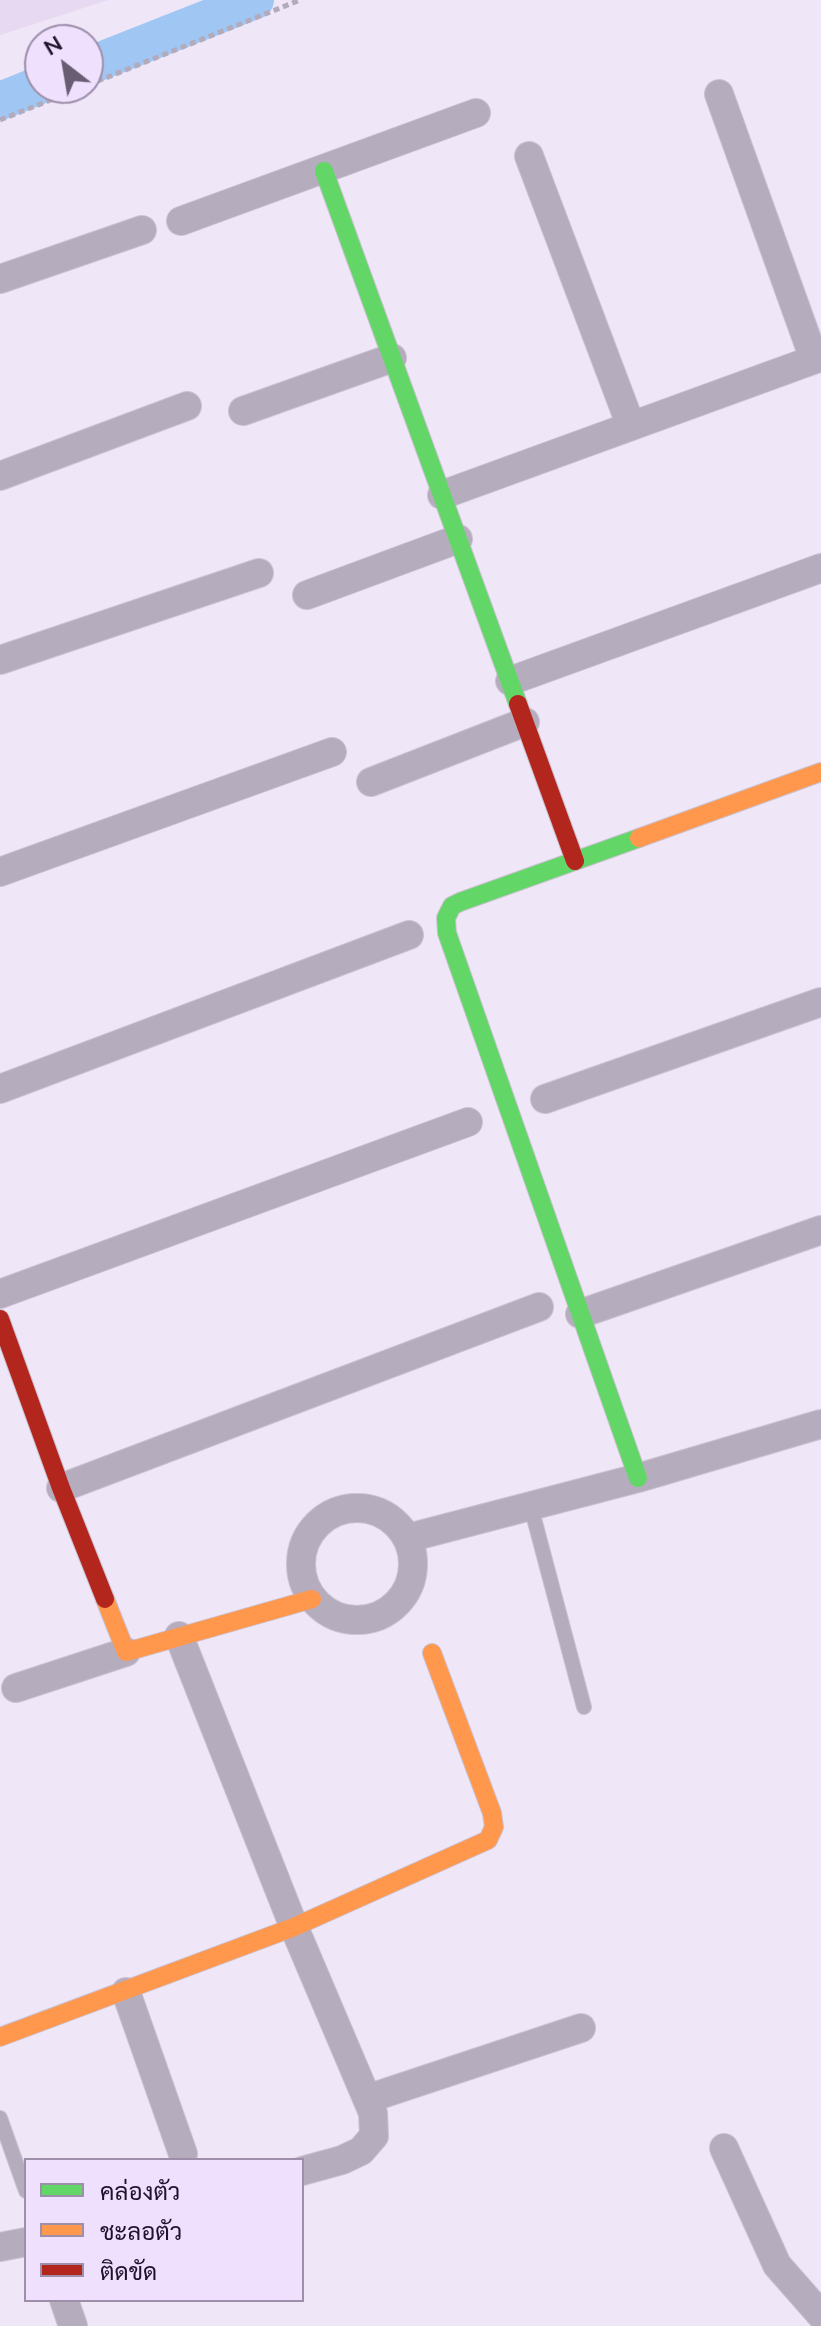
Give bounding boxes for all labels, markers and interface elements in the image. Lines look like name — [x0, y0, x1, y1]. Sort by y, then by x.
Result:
north arrow — [24, 24, 104, 104]
text: N — [38, 29, 67, 61]
legend — [24, 2158, 304, 2302]
text: คล่องตัว — [100, 2176, 180, 2206]
text: ชะลอตัว — [100, 2216, 182, 2246]
text: ติดขัด — [100, 2256, 157, 2286]

